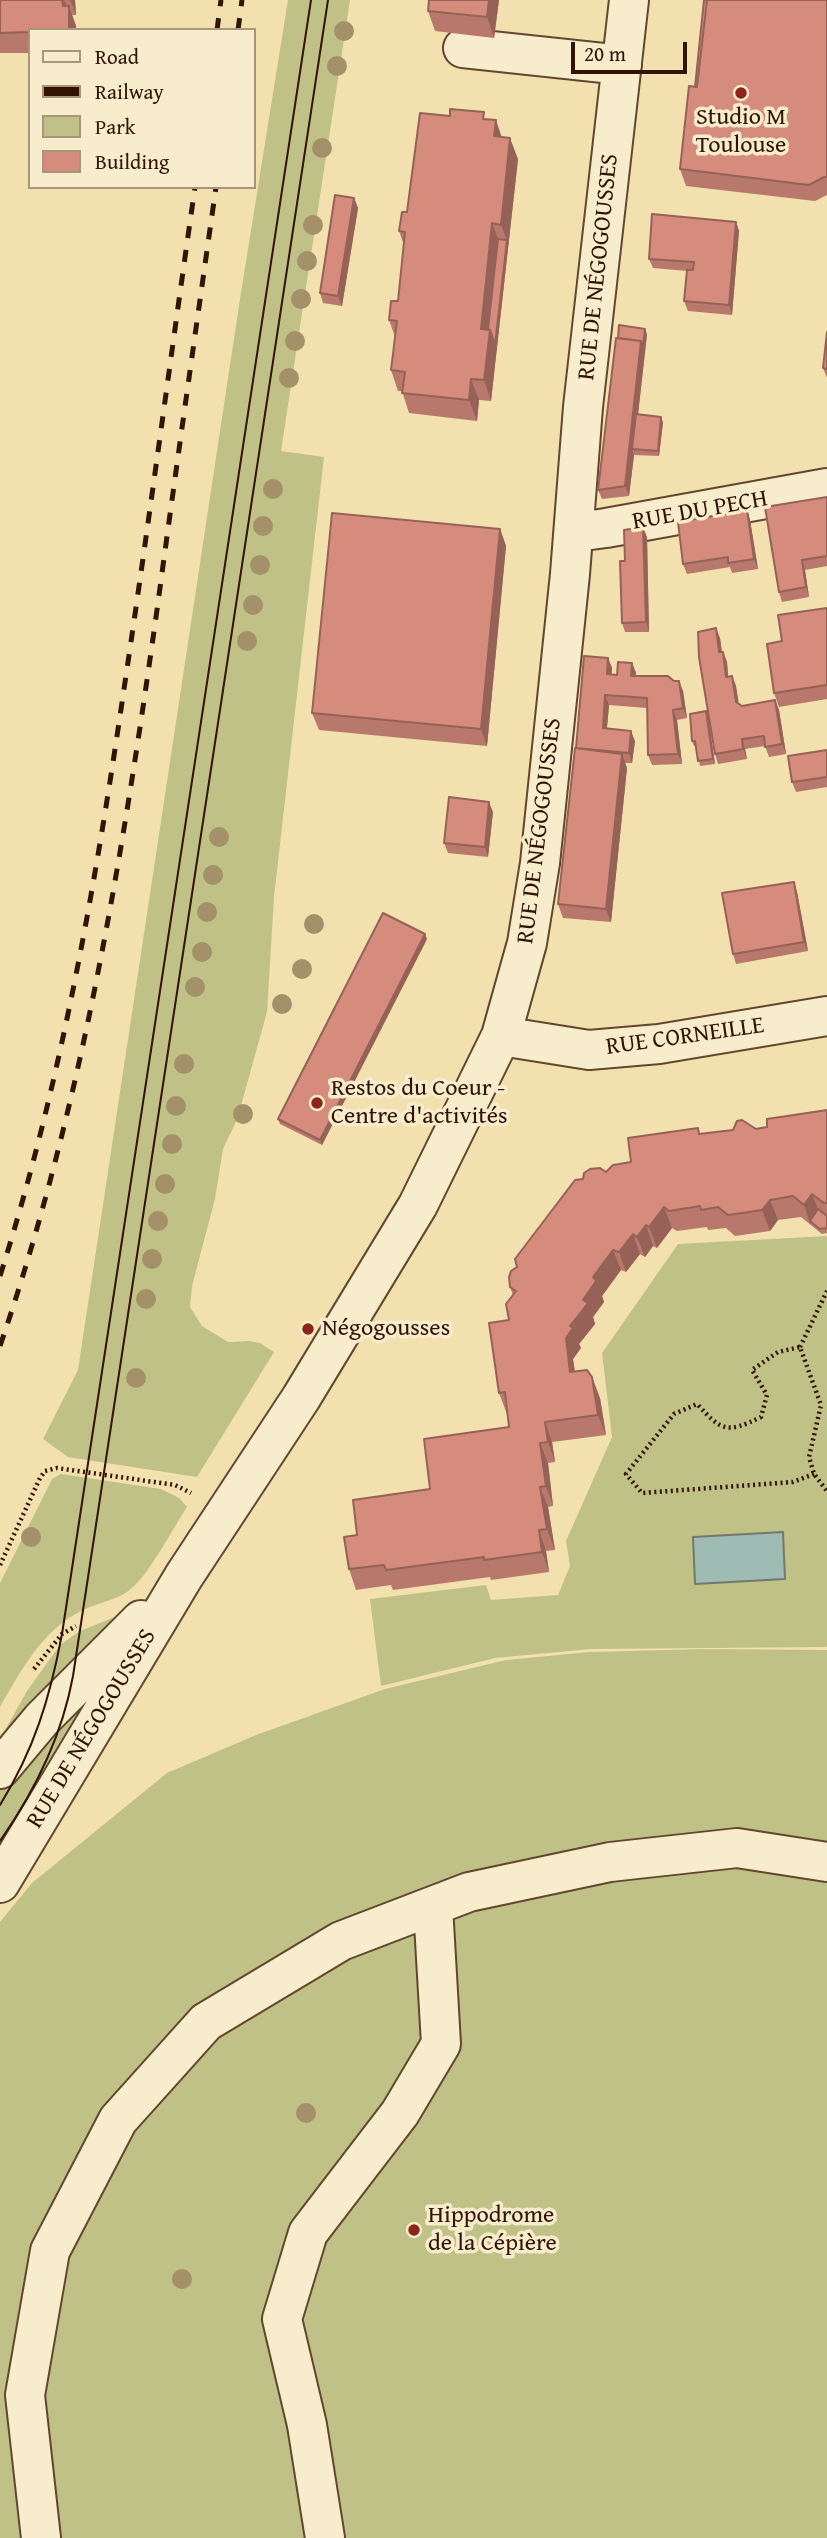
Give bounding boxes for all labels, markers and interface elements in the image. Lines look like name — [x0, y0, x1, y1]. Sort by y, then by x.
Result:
legend — [28, 28, 256, 189]
scale bar — [575, 28, 690, 72]
text: 20 m — [584, 38, 626, 69]
text: Road — [95, 41, 139, 72]
text: Railway — [95, 76, 164, 107]
marker: Studio M Toulouse — [733, 85, 749, 101]
place label: Studio M Toulouse — [696, 104, 786, 160]
text: Park — [95, 111, 136, 142]
text: Building — [95, 146, 169, 177]
street label: RUE DE NÉGOGOUSSES — [573, 152, 625, 382]
street label: RUE DU PECH — [630, 485, 770, 537]
street label: RUE DE NÉGOGOUSSES — [512, 716, 568, 946]
street label: RUE CORNEILLE — [604, 1012, 766, 1062]
place label: Restos du Coeur - Centre d'activités — [331, 1075, 507, 1131]
marker: Restos du Coeur - Centre d'activités — [309, 1095, 325, 1111]
place label: Négogousses — [322, 1315, 450, 1343]
marker: Négogousses — [300, 1321, 316, 1337]
street label: RUE DE NÉGOGOUSSES — [21, 1624, 163, 1834]
place label: Hippodrome de la Cépière — [428, 2202, 557, 2258]
marker: Hippodrome de la Cépière — [406, 2222, 422, 2238]

